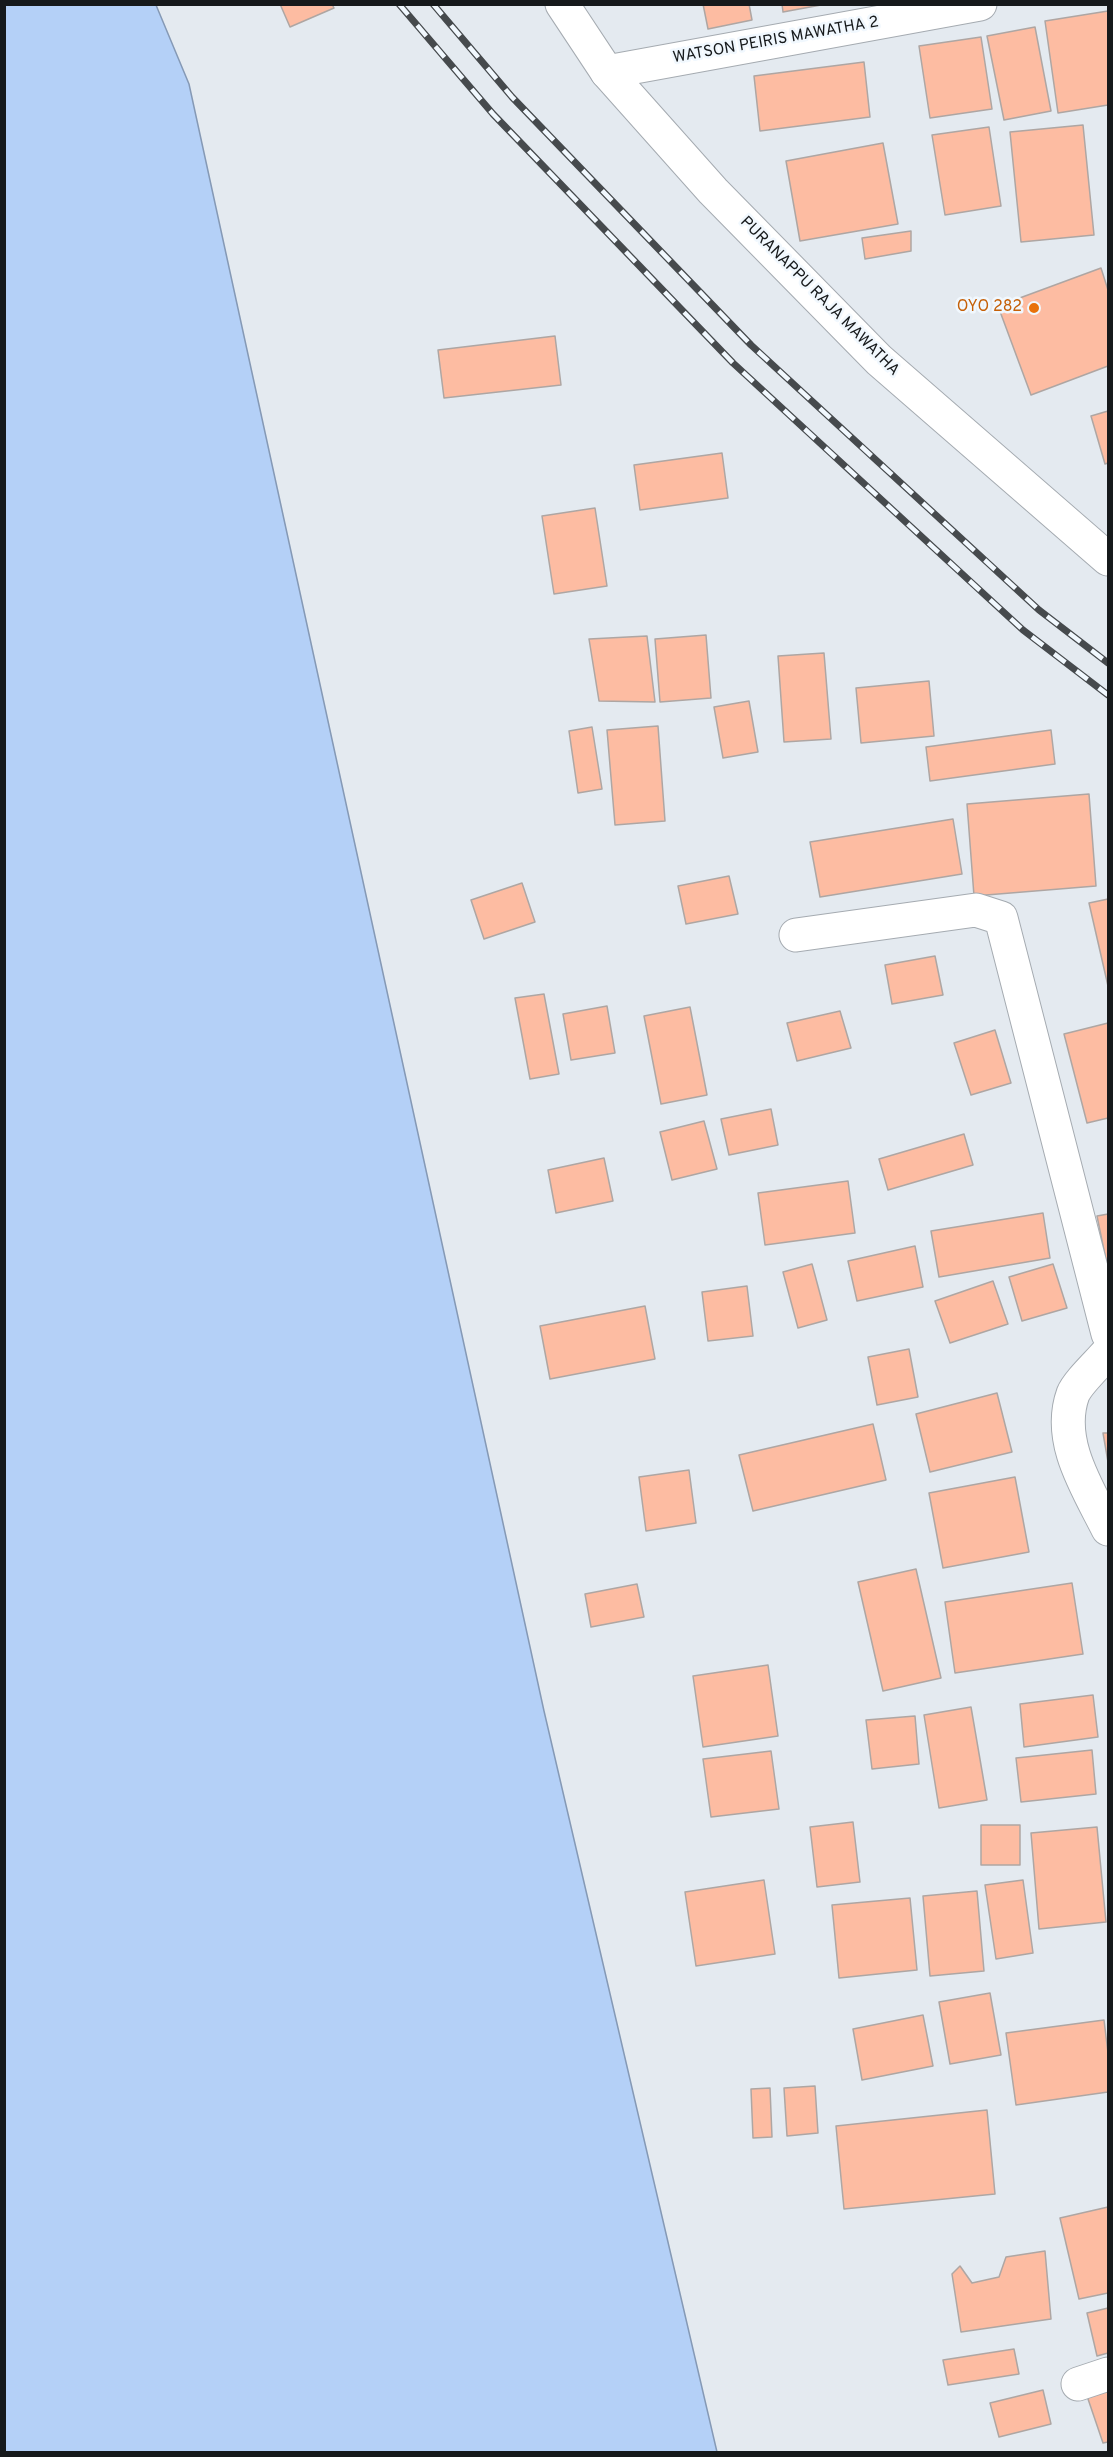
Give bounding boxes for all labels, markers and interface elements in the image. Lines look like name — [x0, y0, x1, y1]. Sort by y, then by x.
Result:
street label: WATSON PEIRIS MAWATHA 2 — [672, 13, 880, 69]
street label: PURANAPPU RAJA MAWATHA — [735, 213, 903, 381]
place label: OYO 282 — [957, 298, 1022, 318]
marker: OYO 282 — [1027, 301, 1041, 315]

